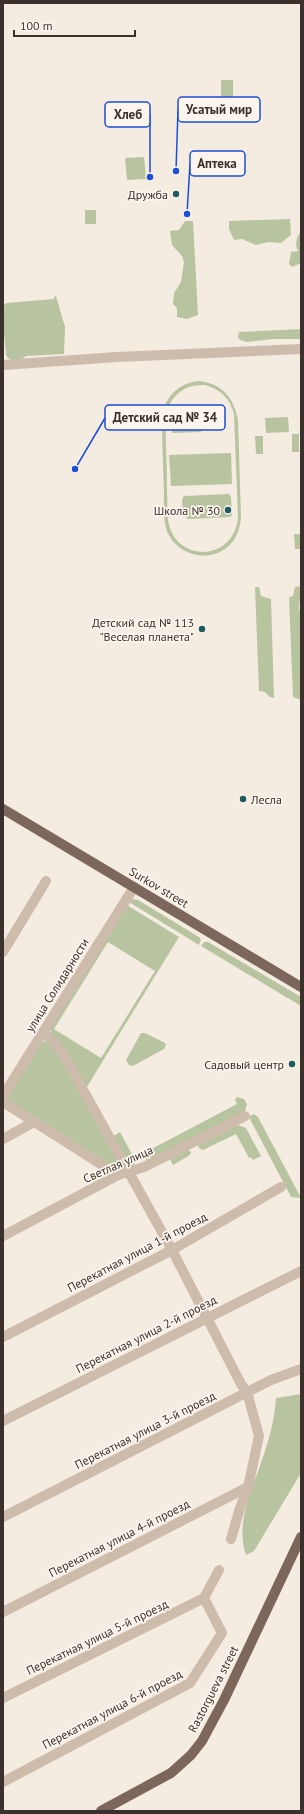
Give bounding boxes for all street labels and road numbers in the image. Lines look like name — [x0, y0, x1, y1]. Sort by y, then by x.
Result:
street label: Surkov street — [127, 863, 191, 911]
street label: улица Солидарности — [22, 935, 92, 1035]
street label: Светлая улица — [81, 1142, 155, 1186]
street label: Перекатная улица 1-й проезд — [65, 1209, 210, 1295]
street label: Перекатная улица 2-й проезд — [73, 1292, 219, 1376]
street label: Перекатная улица 3-й проезд — [72, 1388, 218, 1472]
street label: Перекатная улица 4-й проезд — [46, 1496, 192, 1580]
street label: Перекатная улица 5-й проезд — [24, 1596, 171, 1678]
street label: Rastorgueva street — [185, 1643, 241, 1735]
street label: Перекатная улица 6-й проезд — [40, 1666, 185, 1752]

